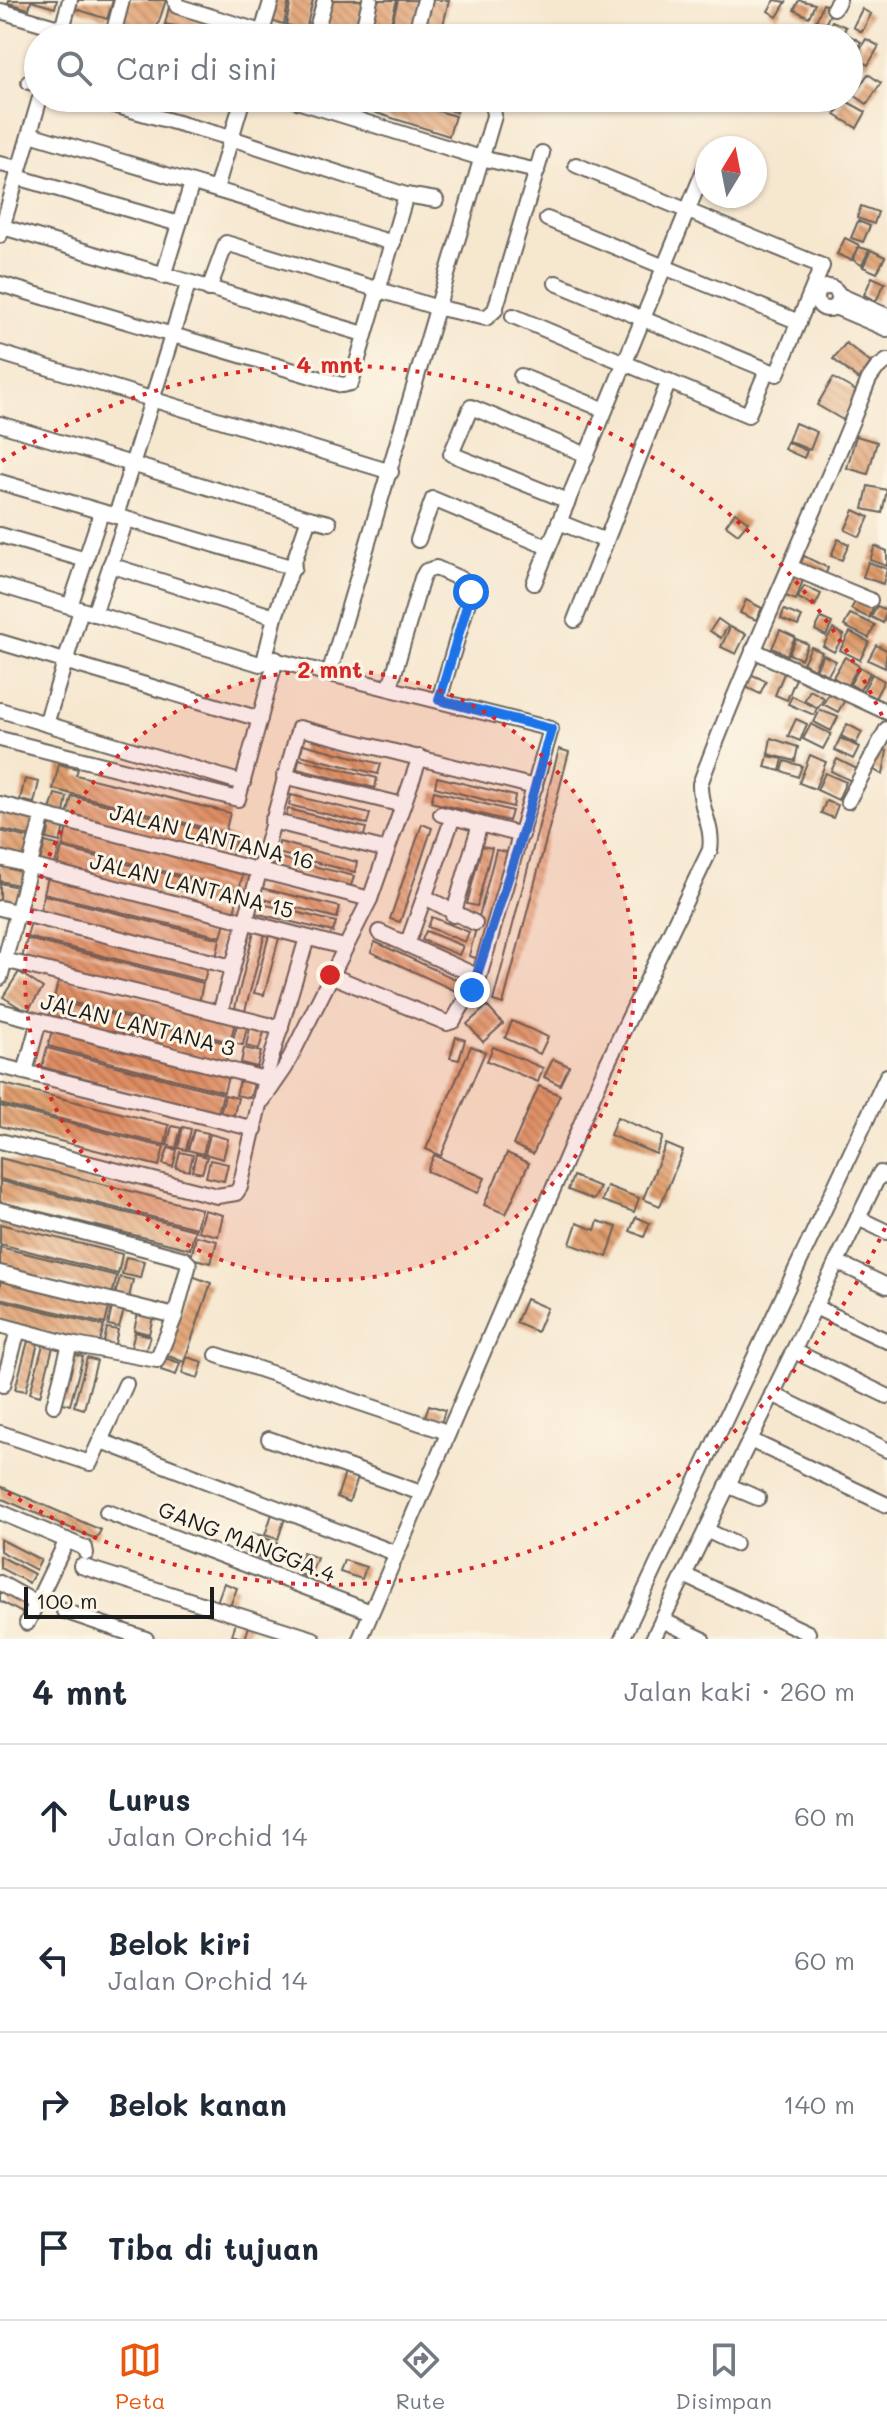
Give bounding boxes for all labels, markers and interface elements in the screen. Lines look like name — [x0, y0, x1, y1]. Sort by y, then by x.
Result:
search box — [24, 24, 863, 112]
icon: search — [52, 46, 96, 90]
text: Cari di sini — [116, 48, 277, 88]
north arrow — [695, 136, 767, 208]
text: 4 mnt — [296, 348, 364, 379]
route start — [453, 574, 489, 610]
text: 2 mnt — [297, 653, 363, 684]
street label: JALAN LANTANA 16 — [107, 797, 317, 875]
street label: JALAN LANTANA 15 — [87, 846, 297, 924]
centre of rings — [316, 961, 344, 989]
route end — [454, 972, 490, 1008]
street label: JALAN LANTANA 3 — [38, 986, 238, 1062]
street label: GANG MANGGA.4 — [154, 1494, 340, 1588]
scale bar — [24, 1583, 214, 1619]
text: 100 m — [36, 1586, 98, 1615]
text: 4 mnt — [32, 1669, 127, 1714]
text: Jalan kaki · 260 m — [624, 1674, 855, 1708]
text: Lurus — [108, 1779, 191, 1819]
icon: ahead — [32, 1794, 76, 1838]
text: 60 m — [794, 1799, 855, 1833]
text: Jalan Orchid 14 — [108, 1819, 307, 1853]
text: Belok kiri — [108, 1923, 251, 1963]
icon: left — [32, 1938, 76, 1982]
text: 60 m — [794, 1943, 855, 1977]
text: Jalan Orchid 14 — [108, 1963, 307, 1997]
icon: right — [32, 2082, 76, 2126]
text: Belok kanan — [108, 2084, 287, 2124]
text: 140 m — [783, 2087, 855, 2121]
icon: arrive — [32, 2226, 76, 2270]
text: Tiba di tujuan — [108, 2228, 319, 2268]
tab: Peta — [115, 2338, 166, 2415]
tab: Rute — [396, 2338, 445, 2415]
tab: Disimpan — [676, 2338, 772, 2415]

